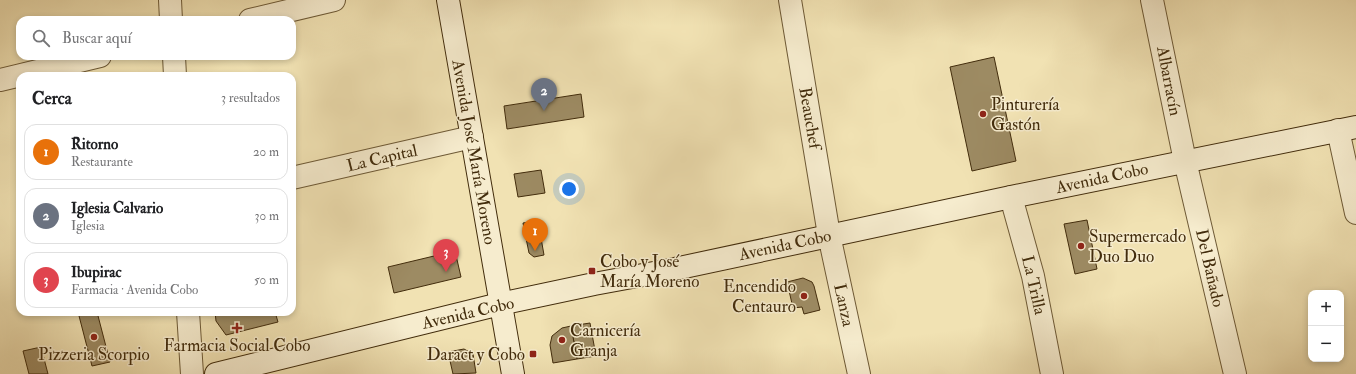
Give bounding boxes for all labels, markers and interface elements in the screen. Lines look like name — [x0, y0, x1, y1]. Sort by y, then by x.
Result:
search box — [16, 16, 296, 60]
icon: search — [30, 27, 52, 49]
text: Buscar aquí — [62, 29, 131, 48]
street label: Albarracín — [1152, 44, 1186, 118]
street label: Avenida José María Moreno — [446, 57, 501, 246]
pin: 2 — [531, 78, 557, 111]
street label: Beauchef — [794, 85, 826, 153]
text: Cerca — [32, 88, 72, 109]
text: 3 resultados — [221, 90, 280, 106]
place label: Pinturería Gastón — [991, 94, 1061, 135]
marker: Pinturería Gastón — [978, 109, 988, 119]
text: Ritorno — [71, 135, 118, 154]
street label: La Capital — [345, 140, 420, 177]
text: 1 — [44, 144, 48, 160]
text: 20 m — [253, 144, 279, 160]
text: Restaurante — [71, 154, 133, 170]
street label: Avenida Cobo — [1053, 158, 1150, 198]
your location — [559, 179, 579, 199]
text: Iglesia Calvario — [71, 199, 163, 218]
text: 2 — [43, 208, 49, 224]
text: 30 m — [255, 208, 279, 224]
text: Iglesia — [71, 218, 105, 234]
pin: 1 — [522, 218, 548, 251]
street label: Avenida Cobo — [736, 225, 833, 265]
place label: Supermercado Duo Duo — [1089, 226, 1186, 267]
street label: Del Bañado — [1191, 227, 1229, 309]
pin: 3 — [433, 239, 459, 272]
marker: Supermercado Duo Duo — [1076, 241, 1086, 251]
place label: Cobo y José María Moreno — [600, 251, 699, 292]
street label: La Trilla — [1017, 253, 1051, 318]
text: Ibupirac — [71, 263, 121, 282]
marker: Cobo y José María Moreno — [587, 266, 597, 276]
text: 3 — [44, 272, 49, 288]
text: 50 m — [254, 272, 279, 288]
place label: Encendido Centauro — [723, 276, 796, 317]
text: Farmacia · Avenida Cobo — [71, 282, 198, 298]
street label: Lanza — [829, 282, 859, 329]
map controls — [1308, 290, 1344, 362]
button: + — [1308, 290, 1344, 326]
marker: Encendido Centauro — [799, 291, 809, 301]
street label: Avenida Cobo — [419, 292, 516, 334]
place label: Carnicería Granja — [570, 320, 642, 361]
marker: Farmacia Social Cobo — [232, 323, 242, 333]
button: − — [1308, 326, 1344, 362]
marker: Pizzeria Scorpio — [89, 332, 99, 342]
place label: Farmacia Social Cobo — [164, 335, 310, 356]
marker: Carnicería Granja — [557, 335, 567, 345]
place label: Pizzeria Scorpio — [38, 344, 150, 366]
place label: Daract y Cobo — [427, 344, 525, 366]
marker: Daract y Cobo — [528, 349, 538, 359]

